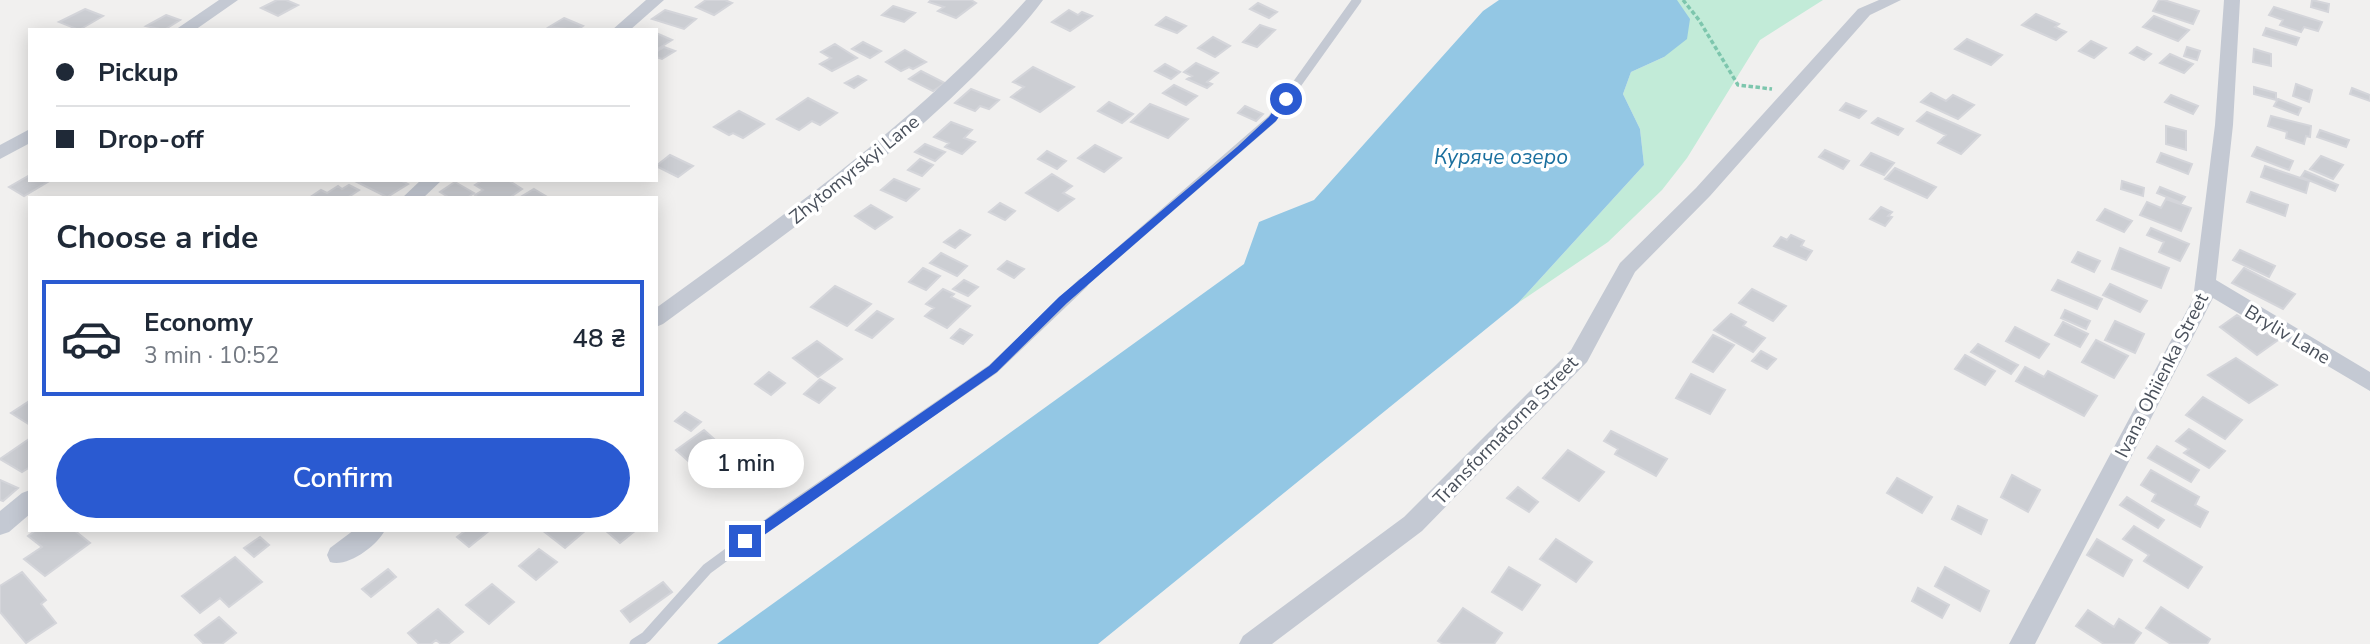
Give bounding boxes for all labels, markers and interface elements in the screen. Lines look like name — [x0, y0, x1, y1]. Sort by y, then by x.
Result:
text: Pickup — [98, 55, 178, 90]
route start — [1270, 83, 1302, 115]
street label: Zhytomyrskyi Lane — [784, 109, 925, 230]
text: Drop-off — [98, 122, 204, 157]
water label: Куряче озеро — [1434, 143, 1568, 171]
text: Choose a ride — [56, 216, 258, 259]
street label: Ivana Ohiienka Street — [2109, 288, 2215, 462]
street label: Bryliv Lane — [2240, 299, 2335, 371]
text: Economy — [144, 305, 253, 340]
icon: car — [60, 307, 123, 370]
text: 48 ₴ — [572, 321, 626, 356]
text: 3 min · 10:52 — [144, 340, 279, 371]
street label: Transformatorna Street — [1428, 350, 1584, 511]
button: Confirm — [56, 438, 630, 518]
callout: 1 min — [687, 440, 803, 489]
text: 1 min — [717, 448, 775, 479]
route end — [729, 525, 761, 557]

